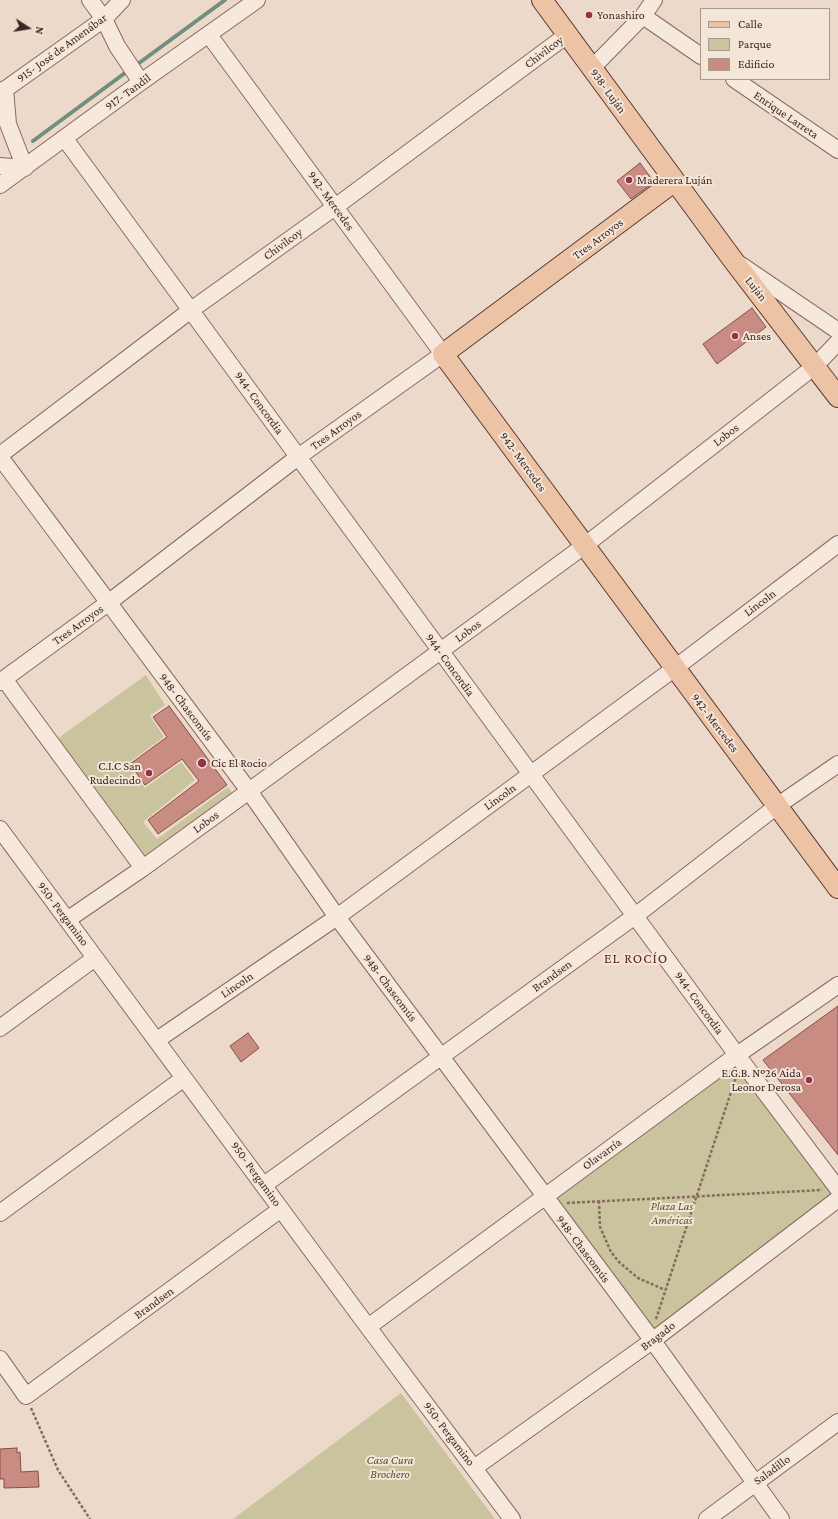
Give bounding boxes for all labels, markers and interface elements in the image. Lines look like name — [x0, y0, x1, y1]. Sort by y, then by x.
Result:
north arrow — [8, 8, 48, 48]
place label: Yonashiro — [597, 8, 645, 22]
legend — [700, 8, 830, 80]
marker: Yonashiro — [584, 10, 594, 20]
street label: 915- José de Amenábar — [14, 11, 110, 85]
text: Calle — [738, 17, 762, 31]
text: N — [33, 26, 46, 35]
street label: Chivilcoy — [522, 33, 566, 71]
text: Parque — [738, 37, 771, 51]
text: Edificio — [738, 57, 774, 71]
street label: 938- Luján — [587, 66, 629, 116]
street label: 917- Tandil — [102, 71, 154, 113]
street label: Enrique Larreta — [751, 88, 821, 142]
street label: 942- Mercedes — [305, 168, 357, 234]
place label: Maderera Luján — [637, 173, 712, 187]
marker: Maderera Luján — [624, 175, 634, 185]
street label: Tres Arroyos — [570, 215, 626, 263]
street label: Chivilcoy — [261, 225, 305, 263]
street label: Luján — [742, 274, 770, 304]
place label: Anses — [743, 329, 771, 343]
marker: Anses — [730, 331, 740, 341]
street label: 944- Concordia — [231, 369, 287, 437]
street label: Tres Arroyos — [308, 407, 364, 453]
street label: Lobos — [710, 420, 742, 450]
street label: 942- Mercedes — [497, 429, 549, 495]
street label: Lincoln — [741, 586, 779, 620]
street label: Tres Arroyos — [50, 602, 106, 648]
street label: Lobos — [452, 617, 484, 645]
street label: 944- Concordia — [422, 631, 478, 699]
street label: 948- Chascomús — [156, 670, 216, 744]
street label: 942- Mercedes — [688, 691, 742, 755]
place label: Cic El Rocio — [211, 756, 267, 770]
marker: Cic El Rocio — [196, 757, 208, 769]
place label: C.I.C San Rudecindo — [90, 759, 141, 787]
marker: C.I.C San Rudecindo — [144, 768, 154, 778]
street label: Lincoln — [481, 781, 519, 813]
street label: Lobos — [190, 808, 222, 836]
street label: 950- Pergamino — [34, 879, 92, 949]
street label: 948- Chascomús — [360, 951, 420, 1025]
district label: EL ROCÍO — [604, 951, 668, 967]
street label: Brandsen — [529, 957, 575, 995]
street label: Lincoln — [218, 969, 256, 1001]
street label: 944- Concordia — [671, 969, 727, 1037]
place label: E.G.B. Nº26 Aida Leonor Derosa — [721, 1066, 801, 1094]
marker: E.G.B. Nº26 Aida Leonor Derosa — [804, 1075, 814, 1085]
street label: Olavarría — [580, 1135, 624, 1173]
street label: 950- Pergamino — [228, 1139, 284, 1209]
park label: Plaza Las Américas — [651, 1199, 693, 1227]
street label: 948- Chascomús — [553, 1212, 613, 1286]
street label: Brandsen — [131, 1284, 177, 1322]
street label: Bragado — [638, 1318, 678, 1354]
street label: 950- Pergamino — [420, 1399, 478, 1469]
street label: Saladillo — [751, 1452, 793, 1488]
park label: Casa Cura Brochero — [367, 1453, 413, 1481]

